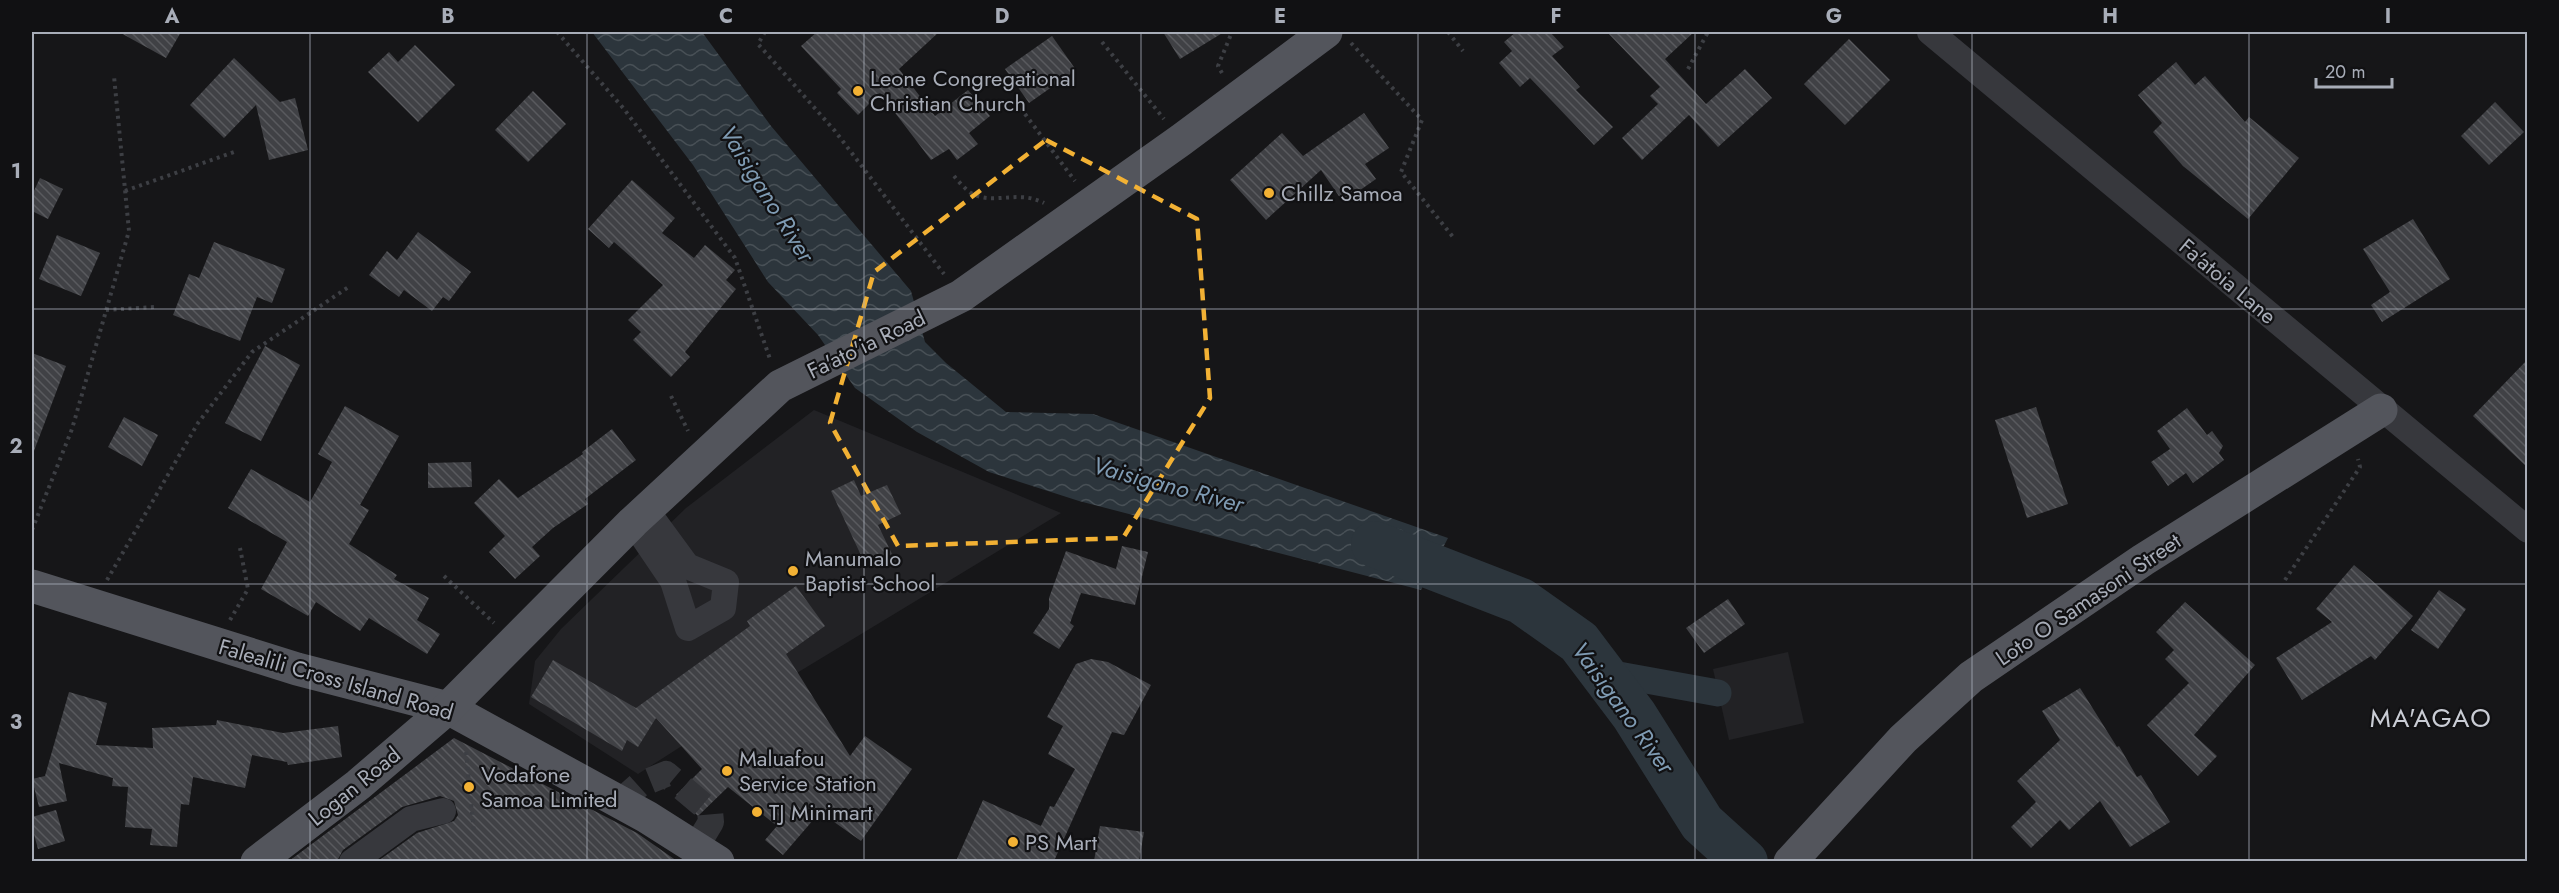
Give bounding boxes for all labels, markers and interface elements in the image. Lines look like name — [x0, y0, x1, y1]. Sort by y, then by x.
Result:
text: A — [164, 2, 180, 31]
text: B — [441, 2, 455, 31]
text: C — [719, 2, 733, 31]
text: D — [995, 2, 1009, 31]
text: E — [1274, 2, 1286, 31]
text: F — [1550, 2, 1562, 31]
text: G — [1826, 2, 1842, 31]
text: H — [2102, 2, 2118, 31]
text: I — [2385, 2, 2391, 31]
scale bar — [2316, 51, 2392, 89]
text: 20 m — [2325, 59, 2365, 85]
place label: Leone Congregational Christian Church — [870, 62, 1076, 119]
marker: Leone Congregational Christian Church — [851, 84, 865, 98]
water label: Vaisigano River — [711, 119, 824, 271]
text: 1 — [11, 157, 21, 186]
place label: Chillz Samoa — [1281, 177, 1403, 209]
marker: Chillz Samoa — [1262, 186, 1276, 200]
street label: Fa'atoia Lane — [2172, 231, 2284, 331]
street label: Fa'ato'ia Road — [801, 302, 931, 386]
text: 2 — [9, 432, 23, 461]
water label: Vaisigano River — [1089, 448, 1250, 522]
street label: Loto O Samasoni Street — [1989, 525, 2188, 673]
place label: Manumalo Baptist School — [805, 542, 935, 599]
marker: Manumalo Baptist School — [786, 564, 800, 578]
street label: Falealili Cross Island Road — [215, 630, 457, 728]
water label: Vaisigano River — [1564, 635, 1684, 782]
district label: MA'AGAO — [2370, 699, 2492, 737]
text: 3 — [10, 708, 22, 737]
street label: Logan Road — [301, 739, 407, 833]
place label: Maluafou Service Station — [739, 742, 877, 799]
place label: Vodafone Samoa Limited — [481, 758, 618, 815]
marker: Maluafou Service Station — [720, 764, 734, 778]
marker: Vodafone Samoa Limited — [462, 780, 476, 794]
place label: TJ Minimart — [769, 796, 873, 828]
marker: TJ Minimart — [750, 805, 764, 819]
place label: PS Mart — [1025, 826, 1098, 858]
marker: PS Mart — [1006, 835, 1020, 849]

